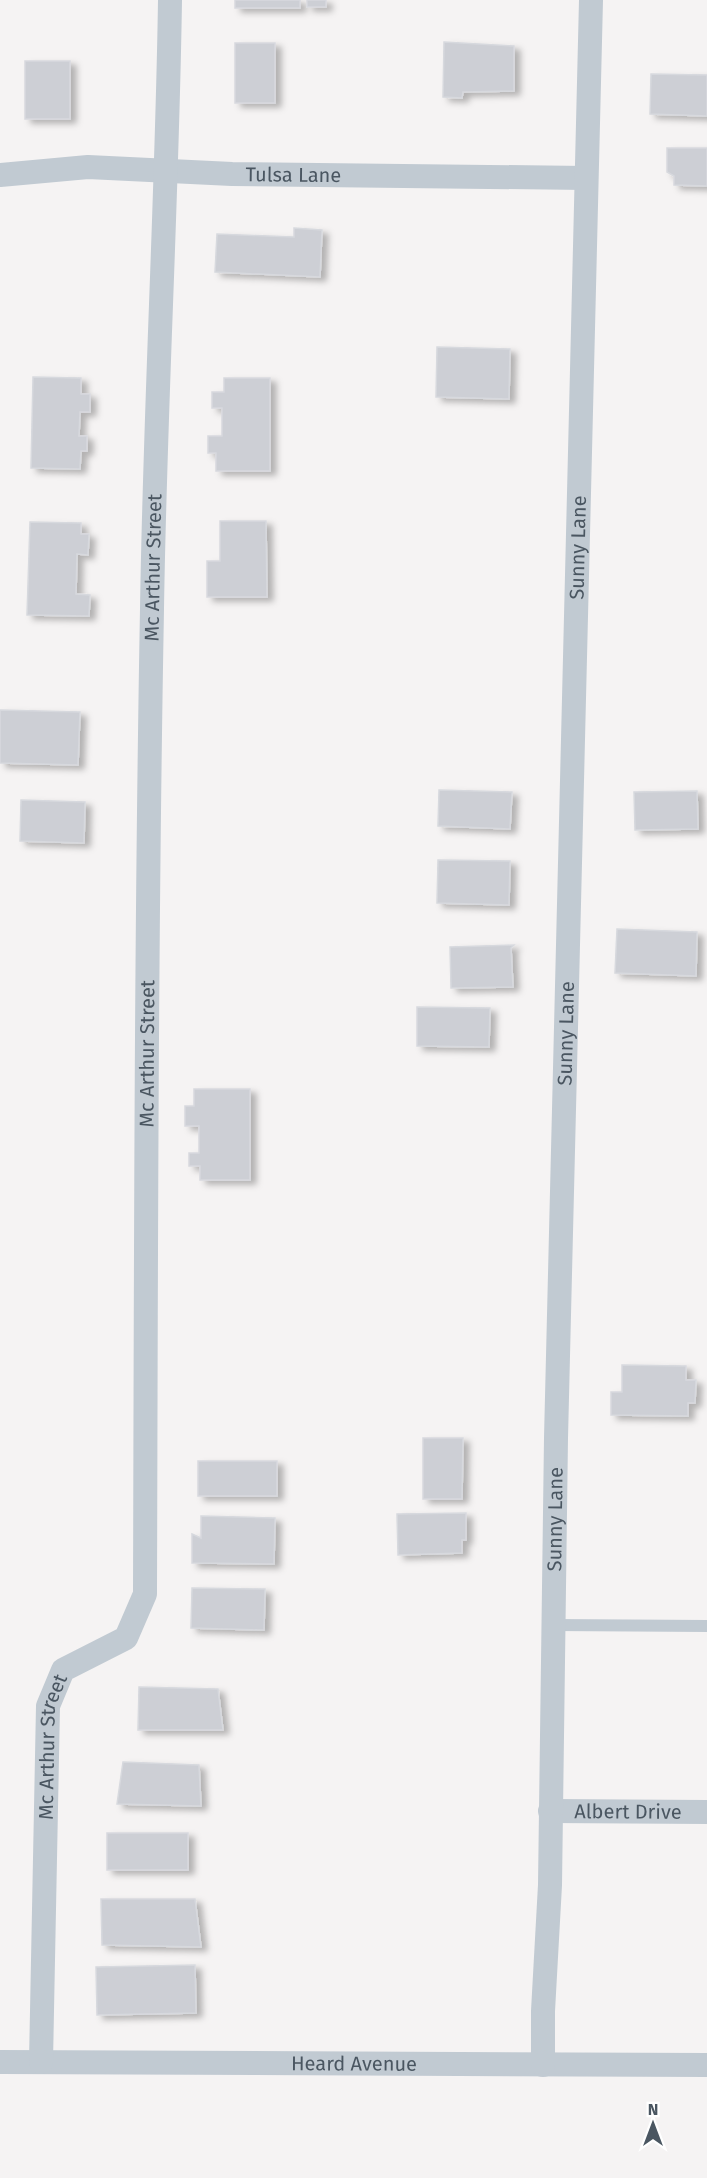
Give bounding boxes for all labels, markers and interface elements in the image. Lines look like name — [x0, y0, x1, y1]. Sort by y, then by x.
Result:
street label: Tulsa Lane — [245, 162, 341, 187]
street label: Mc Arthur Street — [139, 493, 167, 642]
street label: Sunny Lane — [564, 495, 591, 600]
street label: Mc Arthur Street — [134, 979, 159, 1128]
street label: Sunny Lane — [553, 981, 579, 1086]
street label: Sunny Lane — [542, 1467, 568, 1572]
street label: Mc Arthur Street — [34, 1670, 72, 1820]
street label: Albert Drive — [574, 1799, 682, 1824]
street label: Heard Avenue — [291, 2051, 417, 2076]
north arrow — [623, 2094, 683, 2154]
text: N — [648, 2100, 658, 2119]

